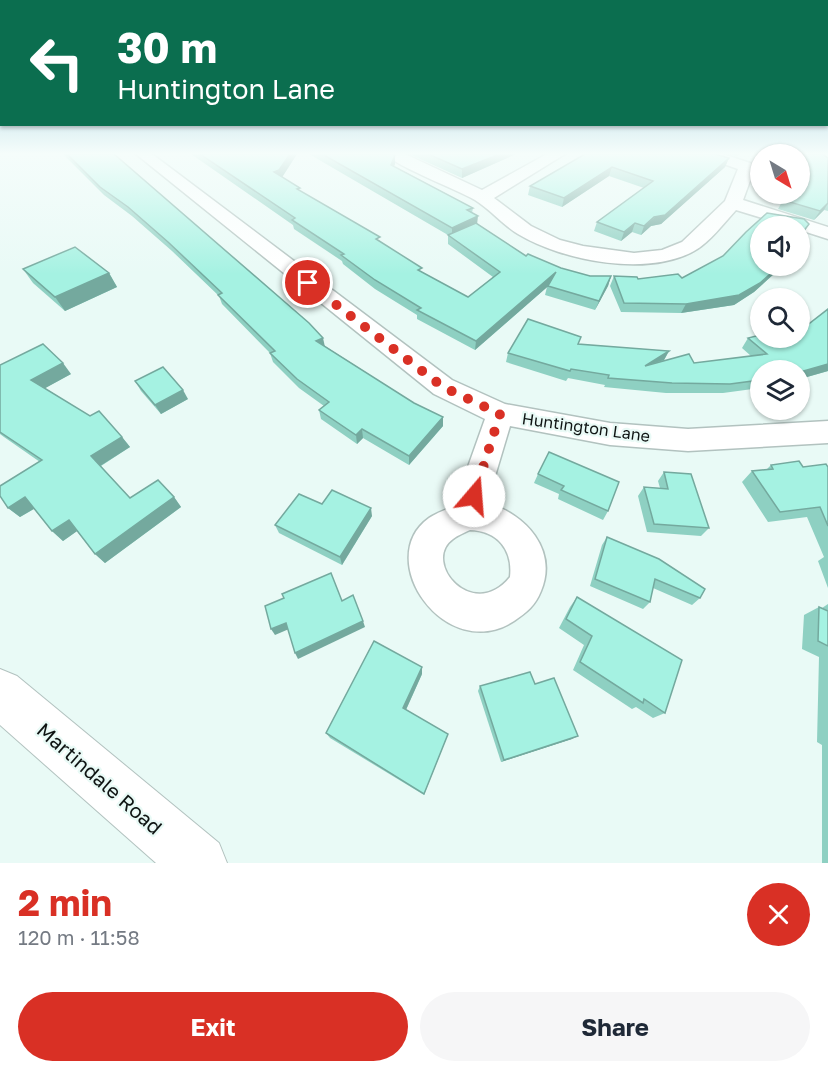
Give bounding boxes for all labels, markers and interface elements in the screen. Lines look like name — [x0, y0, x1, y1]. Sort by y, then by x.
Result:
text: 30 m — [117, 22, 217, 72]
icon: left — [18, 24, 96, 102]
text: Huntington Lane — [117, 73, 335, 105]
north arrow — [750, 144, 810, 204]
map controls — [750, 144, 810, 420]
button: sound — [750, 216, 810, 276]
pin — [282, 257, 333, 308]
icon: arrive — [291, 266, 324, 299]
button: search — [750, 288, 810, 348]
button: layers — [750, 360, 810, 420]
street label: Huntington Lane — [521, 408, 651, 446]
position arrow — [442, 464, 506, 528]
street label: Martindale Road — [33, 717, 167, 839]
text: 2 min — [18, 881, 112, 924]
button: close — [747, 883, 810, 946]
text: 120 m · 11:58 — [18, 925, 140, 949]
button: Exit — [18, 992, 408, 1061]
button: Share — [420, 992, 810, 1061]

